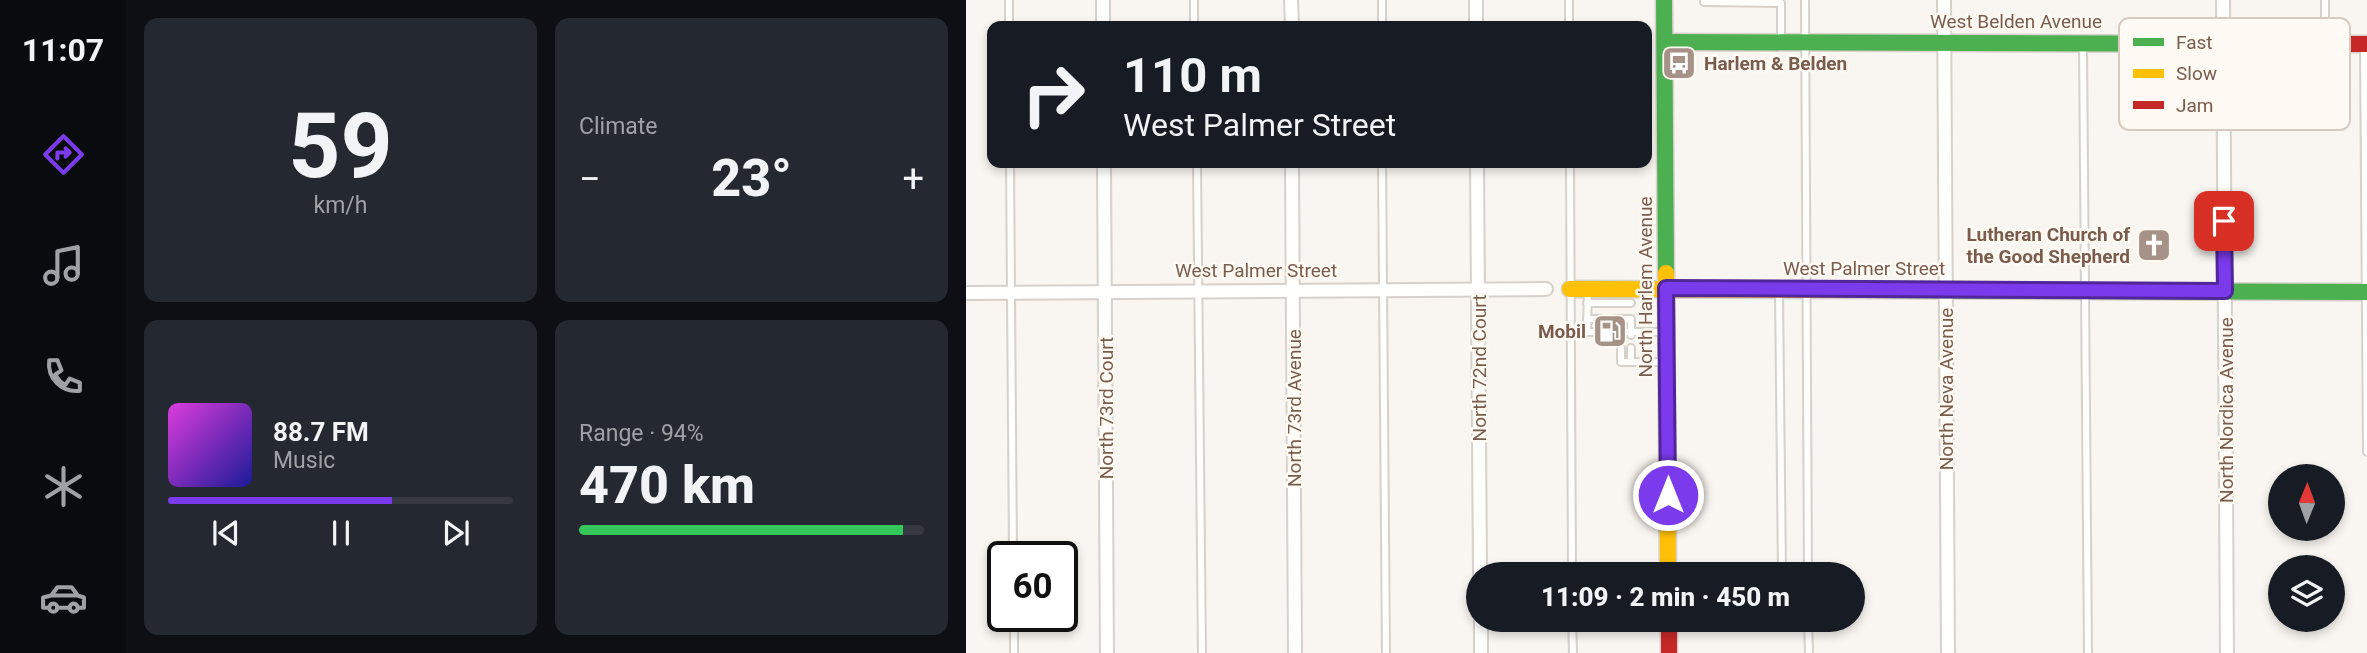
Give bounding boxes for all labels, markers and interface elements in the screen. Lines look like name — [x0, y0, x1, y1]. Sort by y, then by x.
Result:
street label: West Belden Avenue — [1930, 10, 2102, 33]
legend — [2119, 18, 2350, 130]
text: 11:07 — [22, 31, 104, 69]
text: Fast — [2176, 31, 2213, 54]
bus stop icon: Harlem & Belden — [1660, 44, 1698, 82]
text: 110 m — [1123, 47, 1262, 104]
icon: right — [1008, 49, 1099, 140]
place label: Harlem & Belden — [1704, 52, 1847, 75]
text: Slow — [2176, 62, 2217, 85]
text: 59 — [288, 93, 393, 199]
text: Jam — [2176, 94, 2213, 117]
text: West Palmer Street — [1123, 106, 1396, 144]
text: Climate — [579, 113, 658, 140]
icon: directions — [39, 130, 88, 179]
text: 23° — [711, 148, 792, 209]
text: − — [579, 157, 601, 201]
text: + — [902, 157, 924, 201]
pin — [2194, 191, 2254, 251]
text: km/h — [314, 192, 368, 219]
street label: North Harlem Avenue — [1634, 196, 1657, 378]
icon: arrive — [2205, 202, 2243, 240]
place label: Lutheran Church of the Good Shepherd — [1966, 223, 2130, 268]
church icon: Lutheran Church of the Good Shepherd — [2135, 226, 2173, 264]
icon: music — [39, 241, 88, 290]
street label: West Palmer Street — [1783, 257, 1945, 280]
street label: West Palmer Street — [1175, 259, 1337, 282]
street label: North 72nd Court — [1468, 295, 1491, 441]
street label: North Neva Avenue — [1935, 308, 1958, 470]
fuel station icon: Mobil — [1591, 312, 1629, 350]
street label: North Nordica Avenue — [2215, 317, 2238, 503]
place label: Mobil — [1538, 320, 1586, 343]
street label: North 73rd Avenue — [1283, 329, 1306, 487]
street label: North 73rd Court — [1095, 337, 1118, 479]
icon: phone — [39, 352, 88, 401]
text: 88.7 FM — [273, 417, 369, 447]
text: Range · 94% — [579, 420, 704, 447]
text: Music — [273, 447, 335, 474]
text: 470 km — [579, 455, 755, 516]
position arrow — [1631, 458, 1705, 532]
icon: climate — [39, 462, 88, 511]
north arrow — [2268, 464, 2345, 541]
map controls — [2268, 464, 2345, 632]
icon: previous — [207, 514, 245, 552]
icon: pause — [322, 514, 360, 552]
icon: next — [437, 514, 475, 552]
speed limit sign: 60 — [987, 541, 1078, 632]
button: layers — [2268, 555, 2345, 632]
icon: car — [39, 573, 88, 622]
text: 11:09 · 2 min · 450 m — [1541, 582, 1790, 612]

